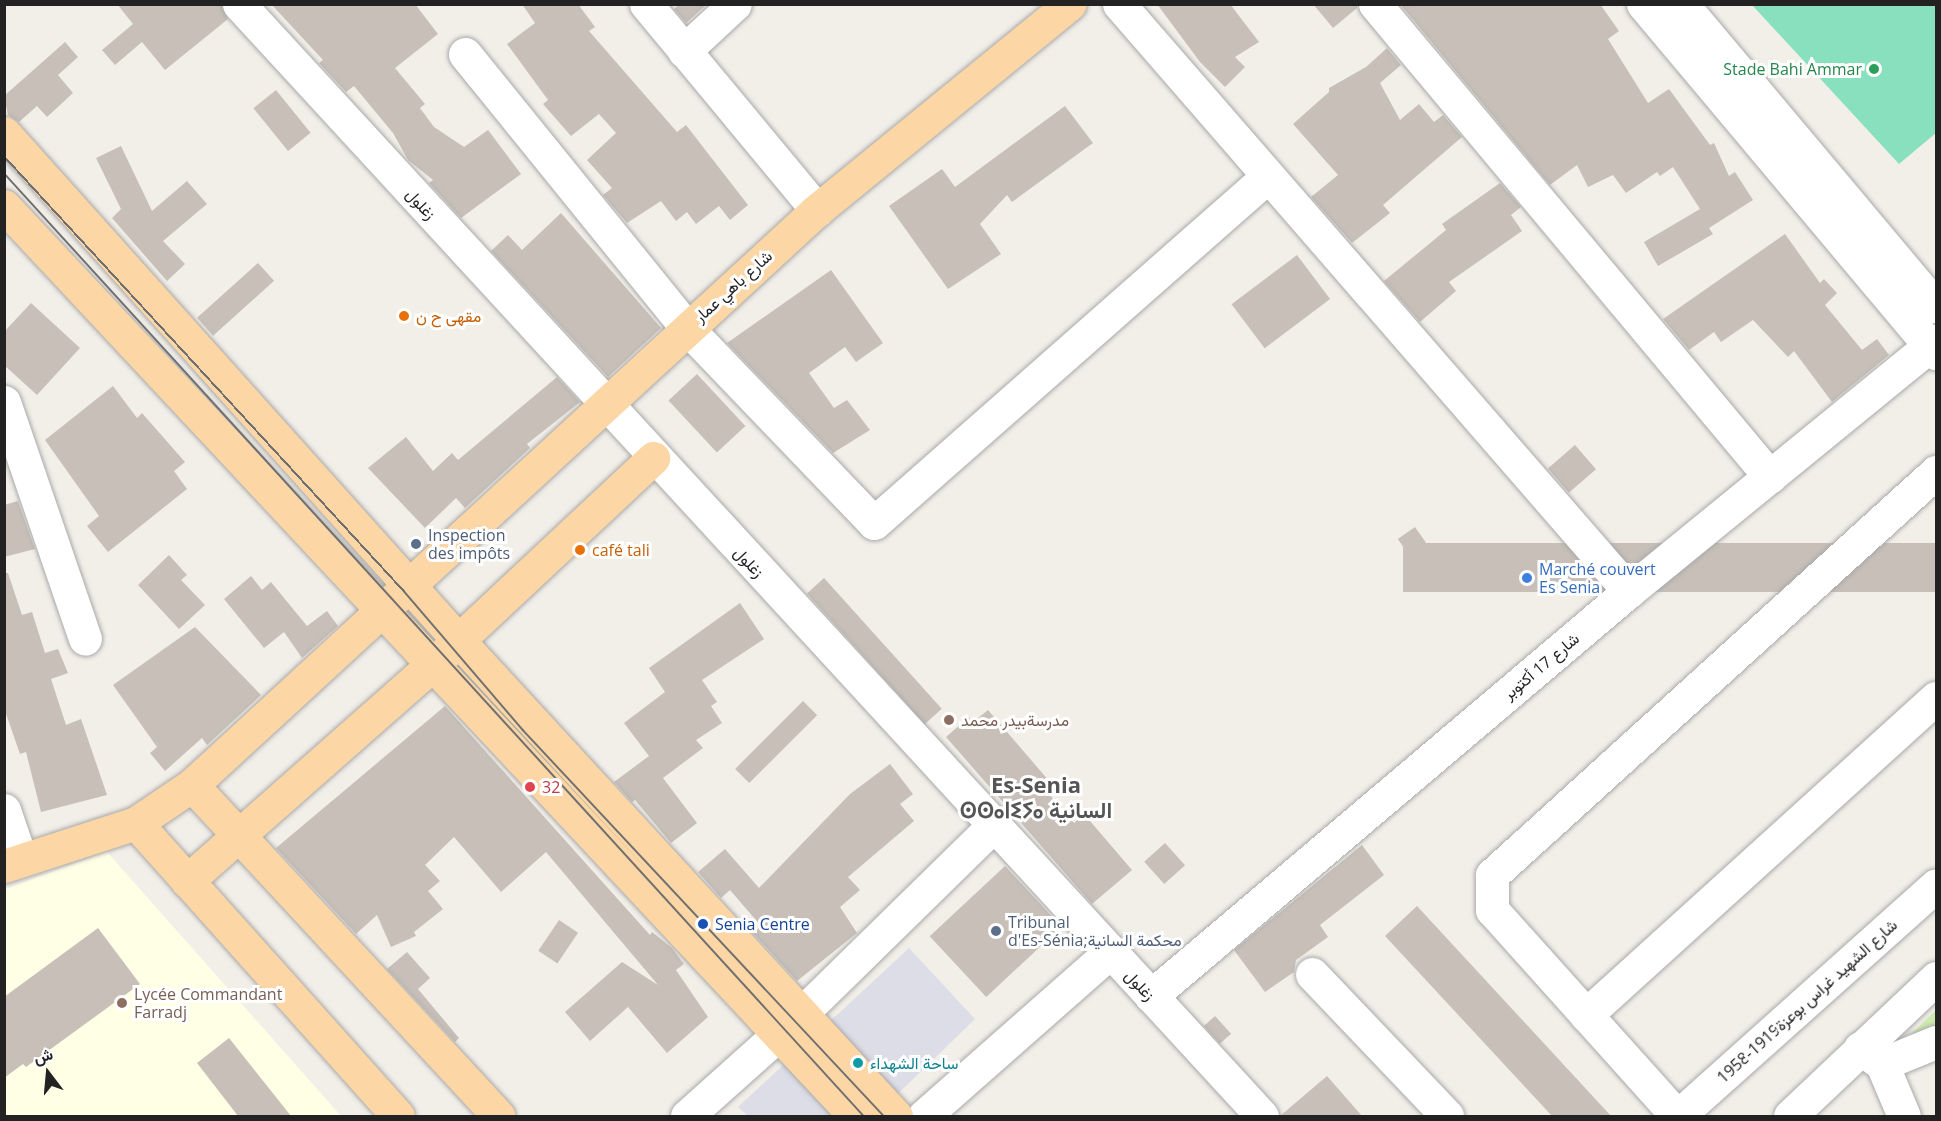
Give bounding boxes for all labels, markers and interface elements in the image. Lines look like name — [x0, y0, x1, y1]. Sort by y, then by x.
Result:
place label: Stade Bahi Ammar — [1723, 59, 1862, 79]
marker: Stade Bahi Ammar — [1867, 62, 1881, 76]
street label: زغلول — [402, 185, 440, 223]
street label: شارع باهي عمار — [690, 246, 776, 326]
place label: مقهى ح ن — [416, 306, 481, 326]
marker: مقهى ح ن — [397, 309, 411, 323]
place label: Inspection des impôts — [428, 525, 510, 563]
marker: Inspection des impôts — [409, 537, 423, 551]
place label: café tali — [592, 540, 650, 560]
marker: café tali — [573, 543, 587, 557]
street label: زغلول — [730, 543, 768, 581]
place label: Marché couvert Es Senia — [1539, 559, 1656, 597]
marker: Marché couvert Es Senia — [1520, 571, 1534, 585]
street label: شارع 17 أكتوبر — [1499, 629, 1583, 703]
place label: مدرسةبيدر محمد — [961, 710, 1069, 730]
marker: مدرسةبيدر محمد — [942, 713, 956, 727]
district label: Es-Senia ⵙⵙⴰⵏⵉⵢⴰ السانية — [960, 771, 1112, 822]
place label: 32 — [542, 777, 560, 797]
marker: 32 — [523, 780, 537, 794]
place label: Tribunal d'Es-Sénia;محكمة السانية — [1008, 912, 1182, 950]
place label: Senia Centre — [715, 914, 810, 934]
street label: شارع الشهيد غراس بوعزة1919-1958 — [1713, 915, 1901, 1087]
marker: Senia Centre — [696, 917, 710, 931]
marker: Tribunal d'Es-Sénia;محكمة السانية — [989, 924, 1003, 938]
street label: زغلول — [1121, 966, 1159, 1004]
place label: Lycée Commandant Farradj — [134, 984, 282, 1022]
marker: Lycée Commandant Farradj — [115, 996, 129, 1010]
text: ش — [31, 1042, 55, 1069]
north arrow — [18, 1043, 78, 1103]
place label: ساحة الشهداء — [870, 1053, 958, 1073]
marker: ساحة الشهداء — [851, 1056, 865, 1070]

